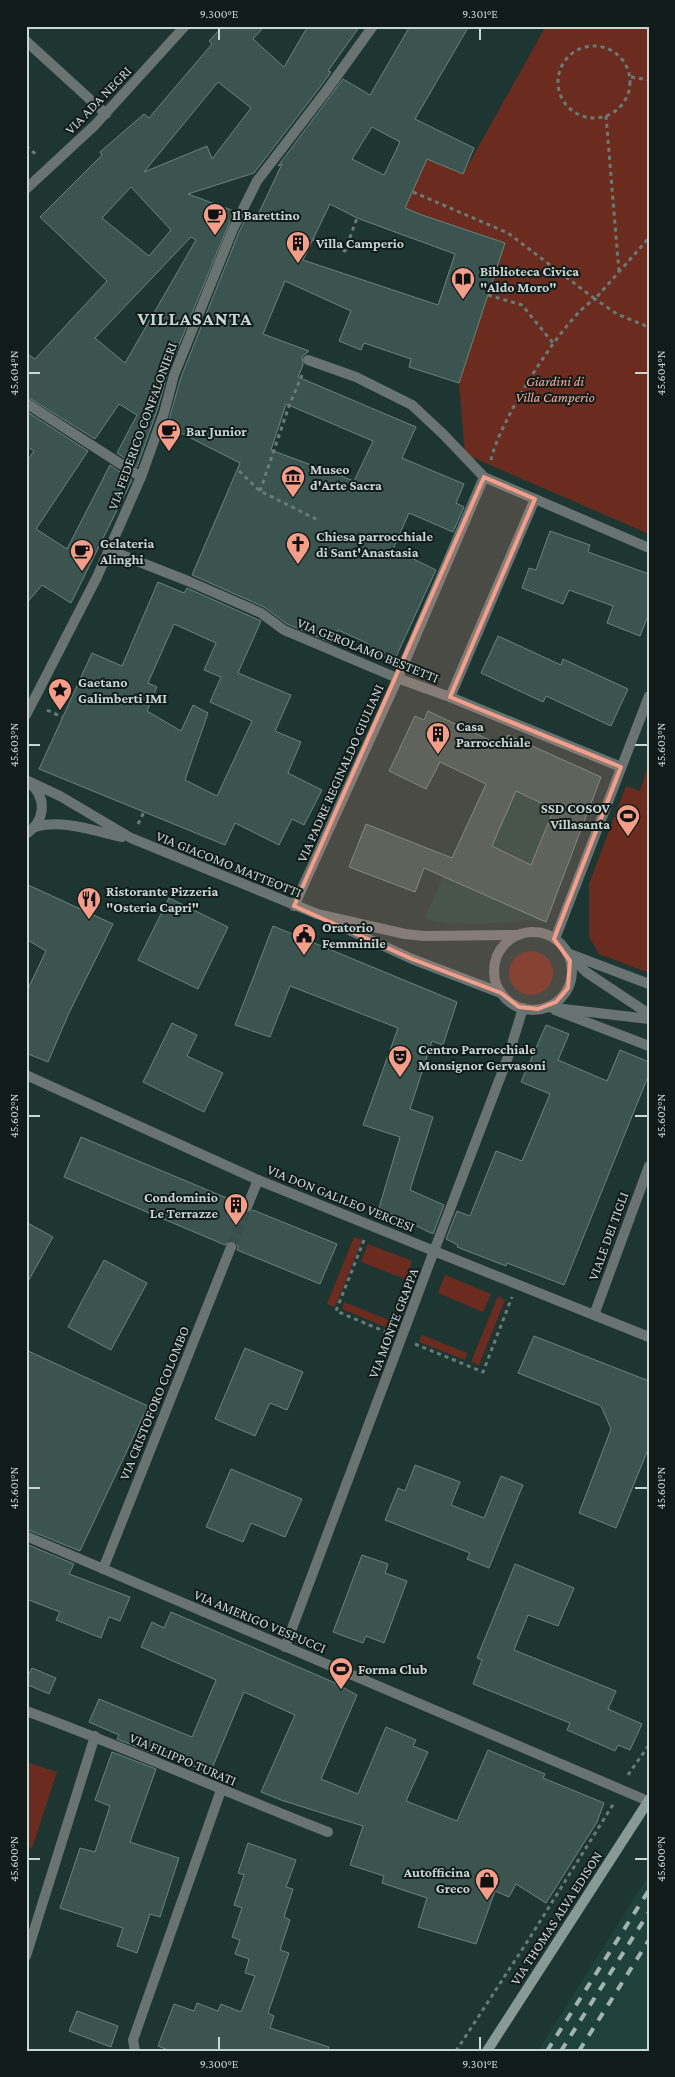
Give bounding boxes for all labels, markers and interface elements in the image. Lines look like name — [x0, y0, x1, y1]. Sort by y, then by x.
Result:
text: 9.300°E — [200, 7, 239, 21]
text: 9.301°E — [462, 7, 498, 21]
street label: VIA ADA NEGRI — [62, 63, 134, 137]
cafe icon: Il Barettino — [202, 202, 228, 236]
place label: Il Barettino — [232, 207, 300, 223]
building icon: Villa Camperio — [285, 230, 311, 264]
place label: Villa Camperio — [315, 235, 404, 251]
place label: Biblioteca Civica "Aldo Moro" — [480, 263, 579, 295]
library icon: Biblioteca Civica "Aldo Moro" — [450, 266, 476, 300]
district label: VILLASANTA — [137, 308, 252, 329]
street label: VIA FEDERICO CONFALONIERI — [104, 340, 180, 512]
text: 45.604°N — [7, 350, 21, 396]
text: 45.604°N — [654, 350, 668, 396]
park label: Giardini di Villa Camperio — [515, 373, 595, 405]
cafe icon: Bar Junior — [156, 418, 182, 452]
place label: Bar Junior — [186, 423, 247, 439]
place label: Museo d'Arte Sacra — [310, 461, 382, 493]
museum icon: Museo d'Arte Sacra — [280, 464, 306, 498]
place label: Chiesa parrocchiale di Sant'Anastasia — [316, 528, 433, 560]
church icon: Chiesa parrocchiale di Sant'Anastasia — [285, 531, 311, 565]
place label: Gelateria Alinghi — [99, 535, 154, 567]
cafe icon: Gelateria Alinghi — [69, 538, 95, 572]
street label: VIA GEROLAMO BESTETTI — [295, 614, 441, 686]
place label: Gaetano Galimberti IMI — [78, 674, 167, 706]
place icon: Gaetano Galimberti IMI — [47, 677, 73, 711]
street label: VIA PADRE REGINALDO GIULIANI — [293, 681, 387, 865]
place label: Casa Parrocchiale — [456, 718, 531, 750]
building icon: Casa Parrocchiale — [425, 721, 451, 755]
text: 45.603°N — [7, 723, 21, 767]
text: 45.603°N — [654, 723, 668, 767]
place label: SSD COSOV Villasanta — [541, 800, 611, 832]
sports icon: SSD COSOV Villasanta — [615, 803, 641, 837]
street label: VIA GIACOMO MATTEOTTI — [154, 827, 304, 901]
place label: Ristorante Pizzeria "Osteria Capri" — [106, 883, 219, 915]
restaurant icon: Ristorante Pizzeria "Osteria Capri" — [76, 886, 102, 920]
place label: Oratorio Femminile — [322, 919, 386, 951]
public building icon: Oratorio Femminile — [291, 922, 317, 956]
place label: Centro Parrocchiale Monsignor Gervasoni — [418, 1041, 546, 1073]
theatre icon: Centro Parrocchiale Monsignor Gervasoni — [387, 1044, 413, 1078]
text: 45.602°N — [7, 1094, 21, 1138]
text: 45.602°N — [654, 1094, 668, 1138]
street label: VIA DON GALILEO VERCESI — [265, 1161, 417, 1235]
place label: Condominio Le Terrazze — [144, 1189, 218, 1221]
street label: VIALE DEI TIGLI — [585, 1190, 631, 1282]
building icon: Condominio Le Terrazze — [223, 1192, 249, 1226]
street label: VIA MONTE GRAPPA — [365, 1266, 421, 1380]
street label: VIA CRISTOFORO COLOMBO — [116, 1324, 192, 1482]
text: 45.601°N — [7, 1466, 21, 1509]
text: 45.601°N — [654, 1466, 668, 1509]
street label: VIA AMERIGO VESPUCCI — [192, 1586, 328, 1656]
sports icon: Forma Club — [328, 1656, 354, 1690]
place label: Forma Club — [358, 1661, 428, 1677]
street label: VIA FILIPPO TURATI — [127, 1729, 239, 1789]
text: 45.600°N — [7, 1836, 21, 1882]
text: 45.600°N — [654, 1836, 668, 1882]
street label: VIA THOMAS ALVA EDISON — [507, 1848, 605, 1988]
place label: Autofficina Greco — [403, 1864, 470, 1896]
shop icon: Autofficina Greco — [474, 1867, 500, 1901]
text: 9.300°E — [200, 2057, 239, 2071]
text: 9.301°E — [462, 2057, 498, 2071]

